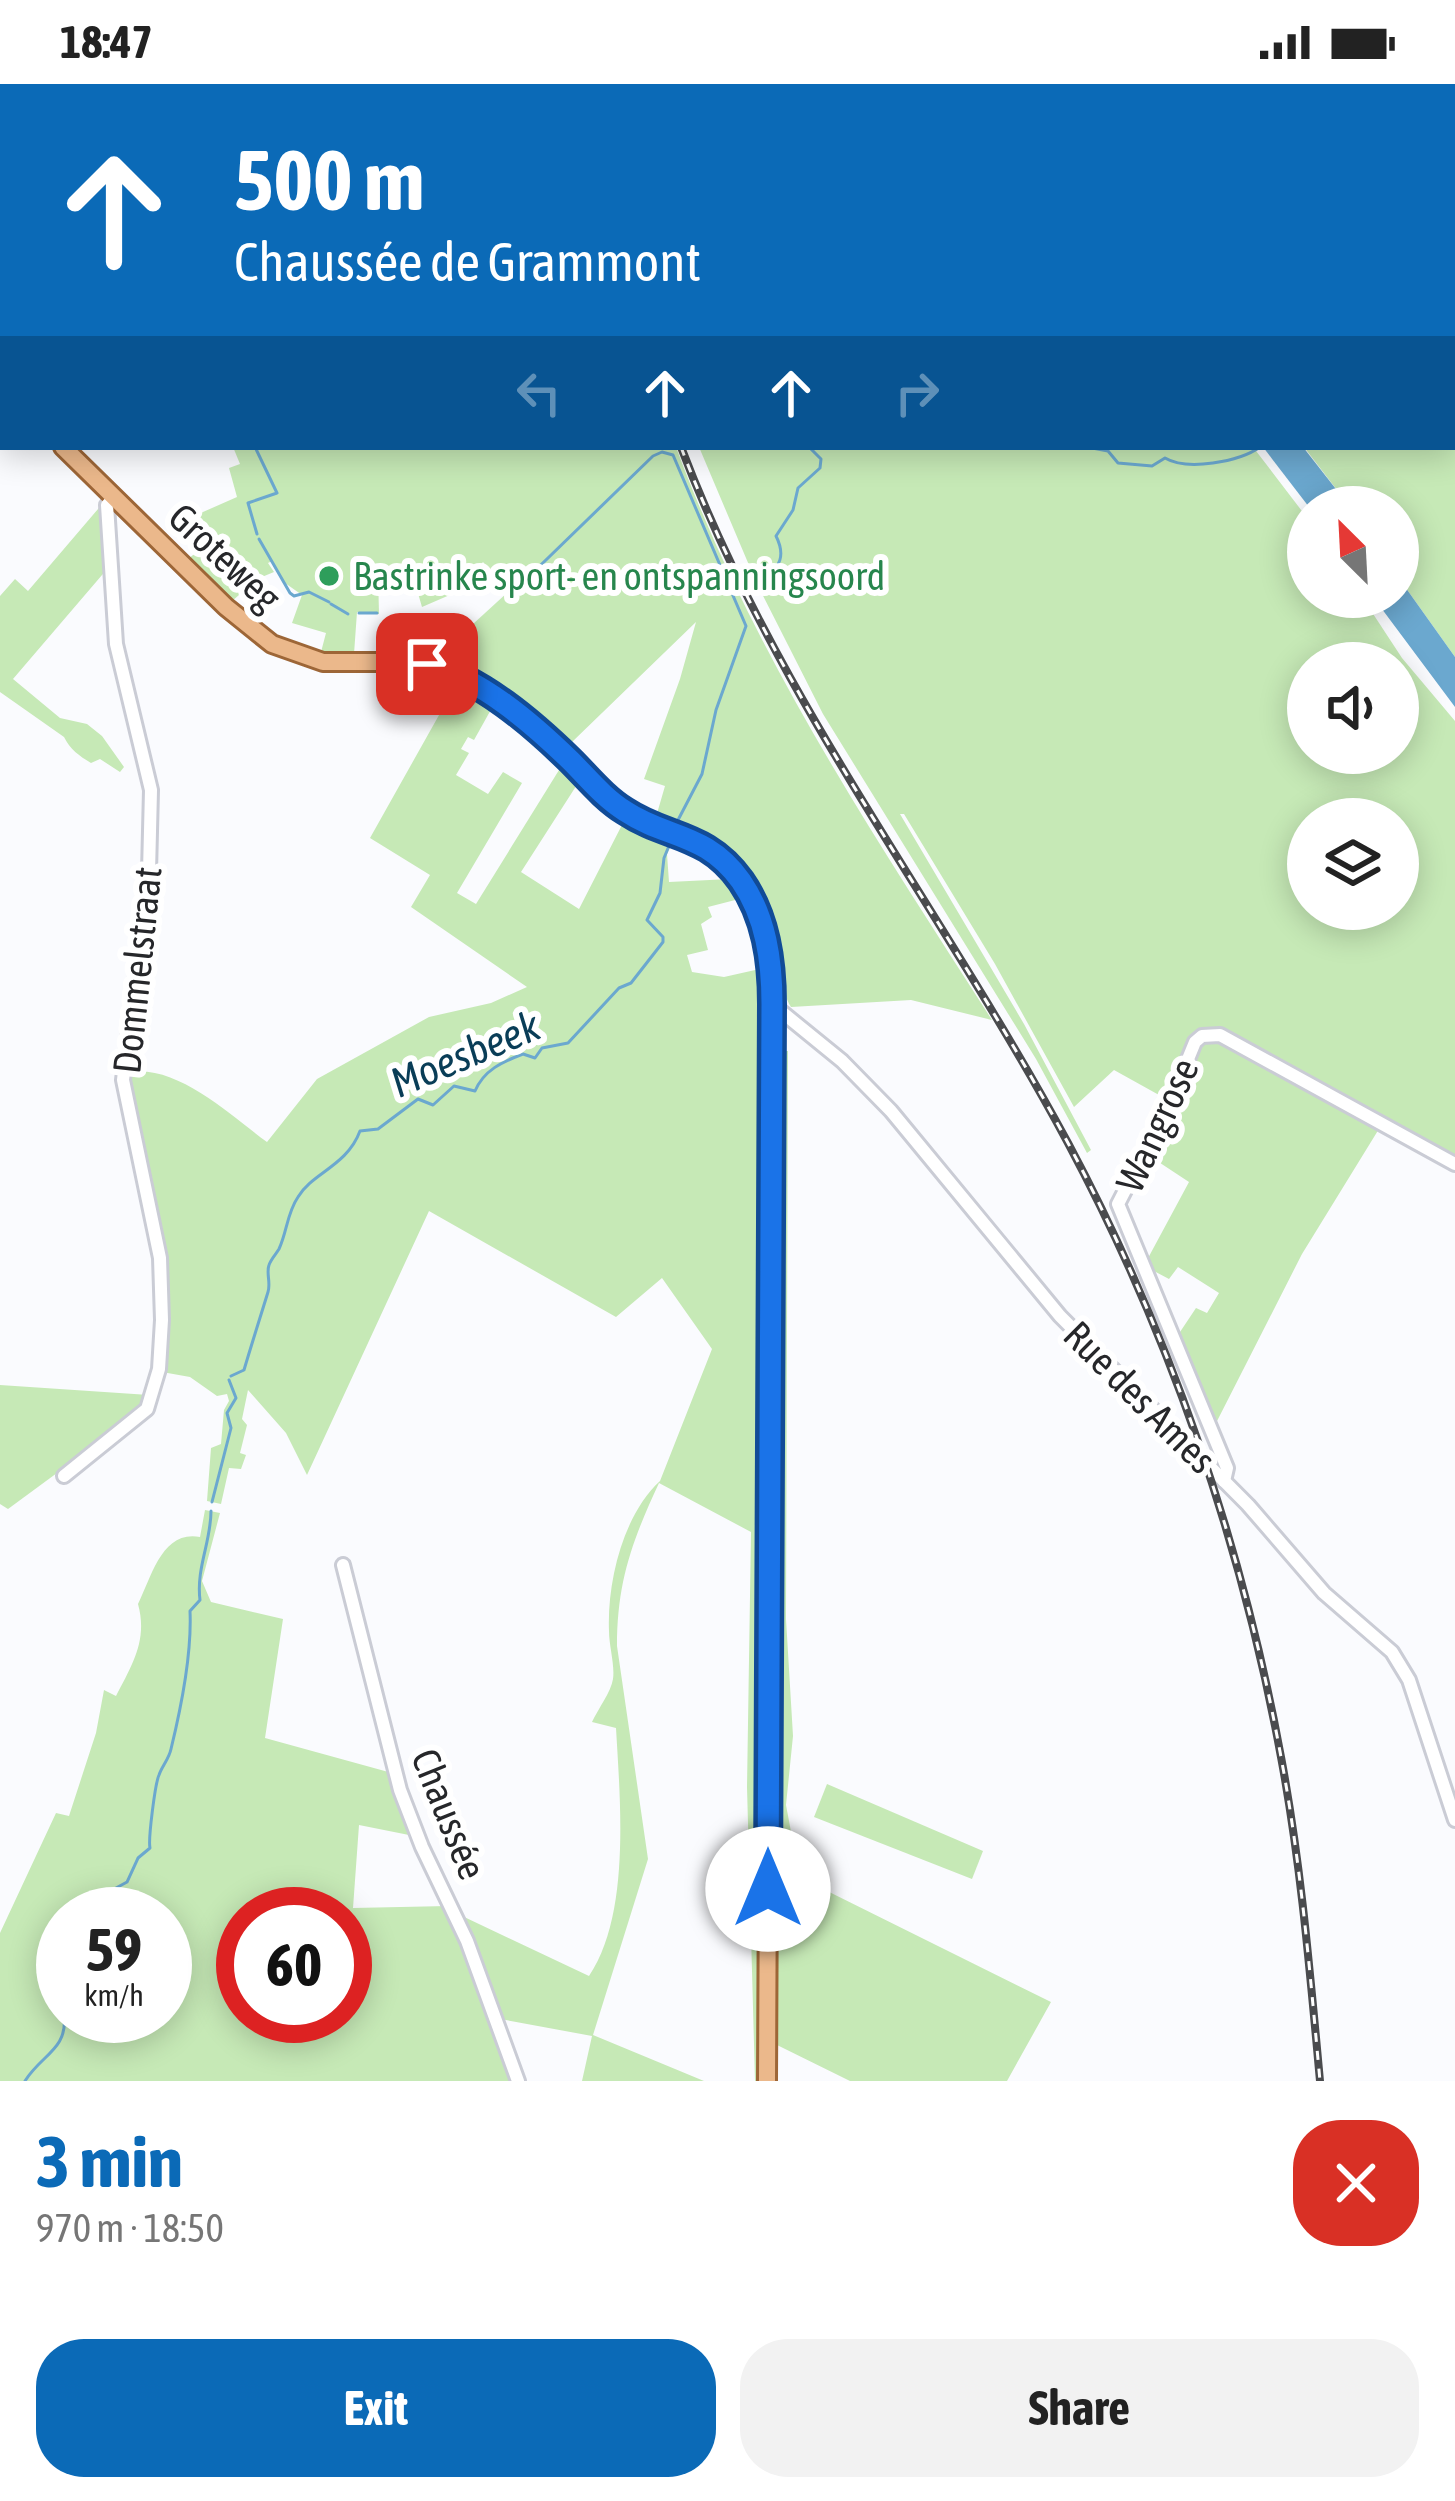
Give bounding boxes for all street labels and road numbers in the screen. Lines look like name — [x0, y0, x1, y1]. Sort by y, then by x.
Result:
street label: Groteweg — [160, 495, 290, 620]
street label: Dommelstraat — [104, 864, 170, 1076]
street label: Wangrose — [1107, 1051, 1207, 1199]
street label: Rue des Ames — [1055, 1312, 1225, 1482]
street label: Chaussée — [403, 1743, 495, 1885]

